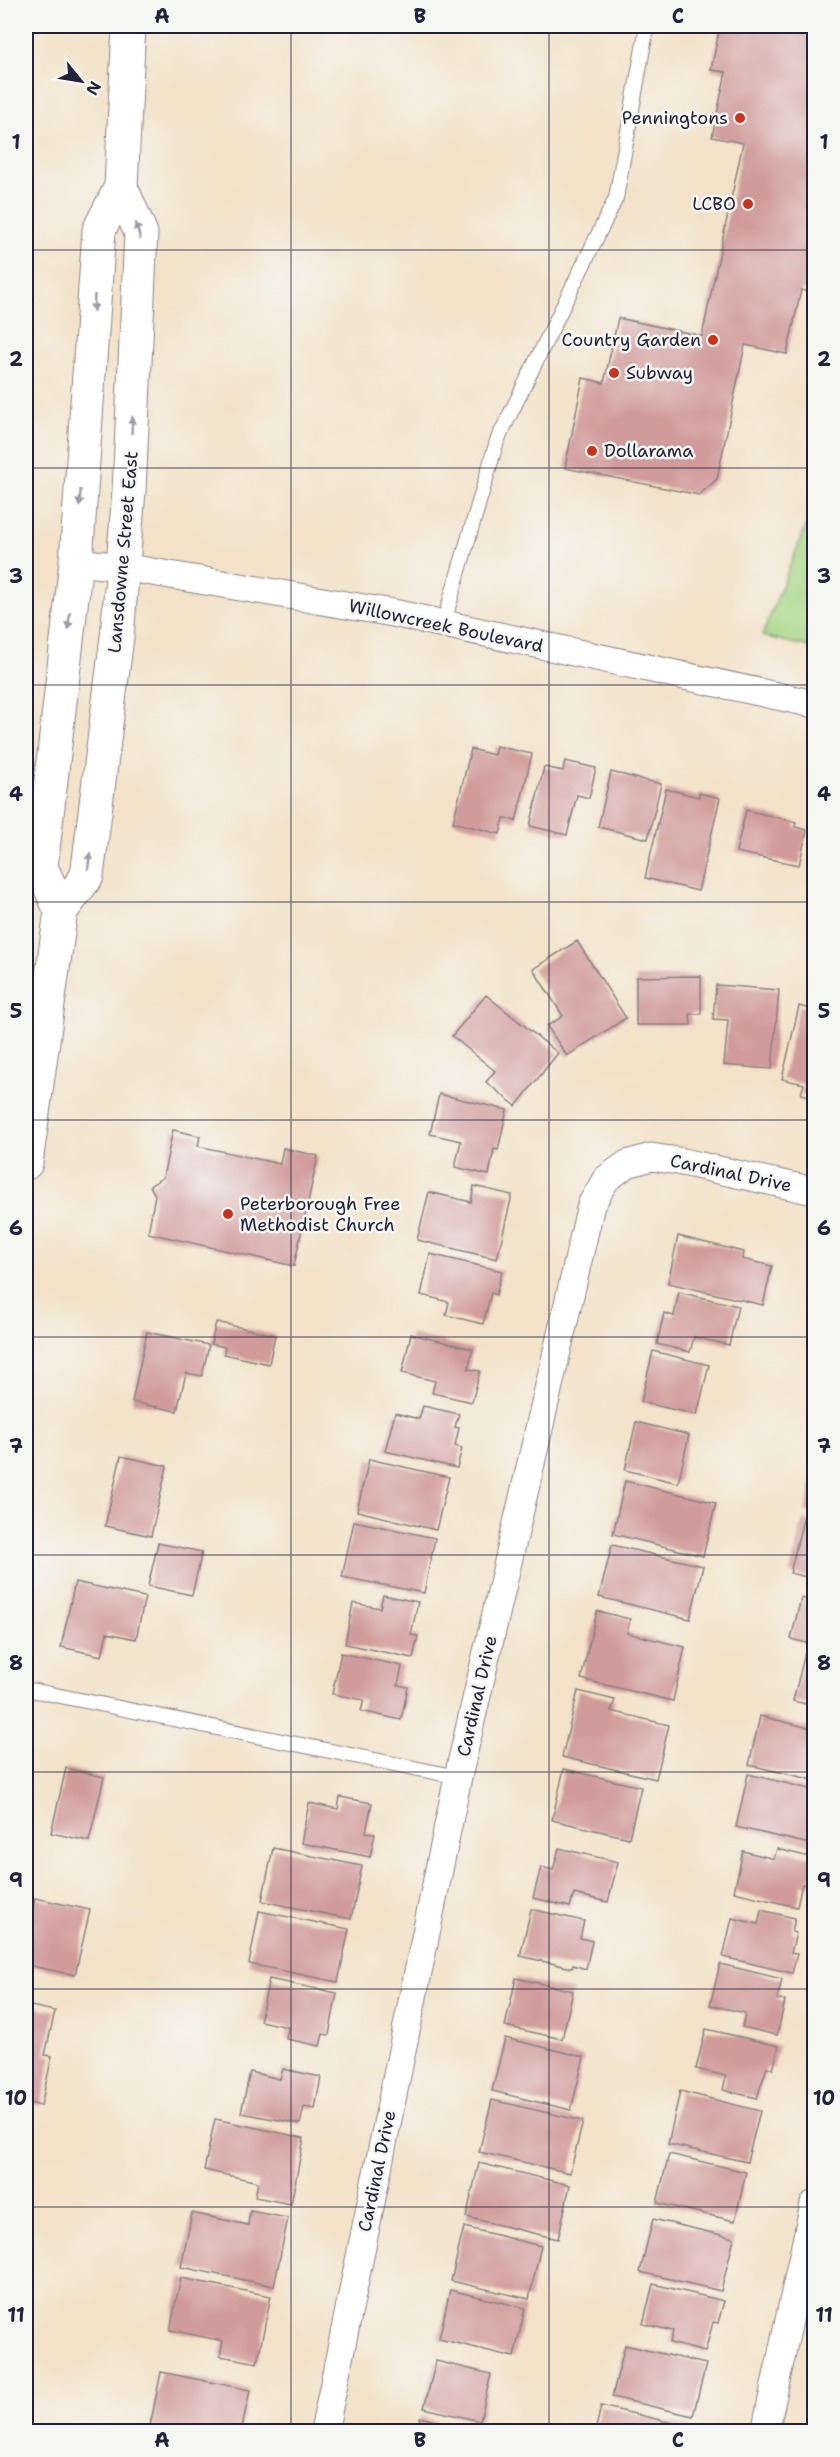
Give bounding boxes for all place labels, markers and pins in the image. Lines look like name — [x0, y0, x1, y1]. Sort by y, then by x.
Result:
place label: Penningtons — [622, 106, 728, 130]
marker: Penningtons — [733, 111, 747, 125]
place label: LCBO — [692, 192, 736, 216]
marker: LCBO — [741, 197, 755, 211]
place label: Country Garden — [562, 328, 701, 352]
marker: Country Garden — [706, 333, 720, 347]
place label: Subway — [626, 361, 693, 385]
marker: Subway — [607, 366, 621, 380]
place label: Dollarama — [604, 439, 693, 463]
marker: Dollarama — [585, 444, 599, 458]
place label: Peterborough Free Methodist Church — [240, 1192, 400, 1237]
marker: Peterborough Free Methodist Church — [221, 1207, 235, 1221]

